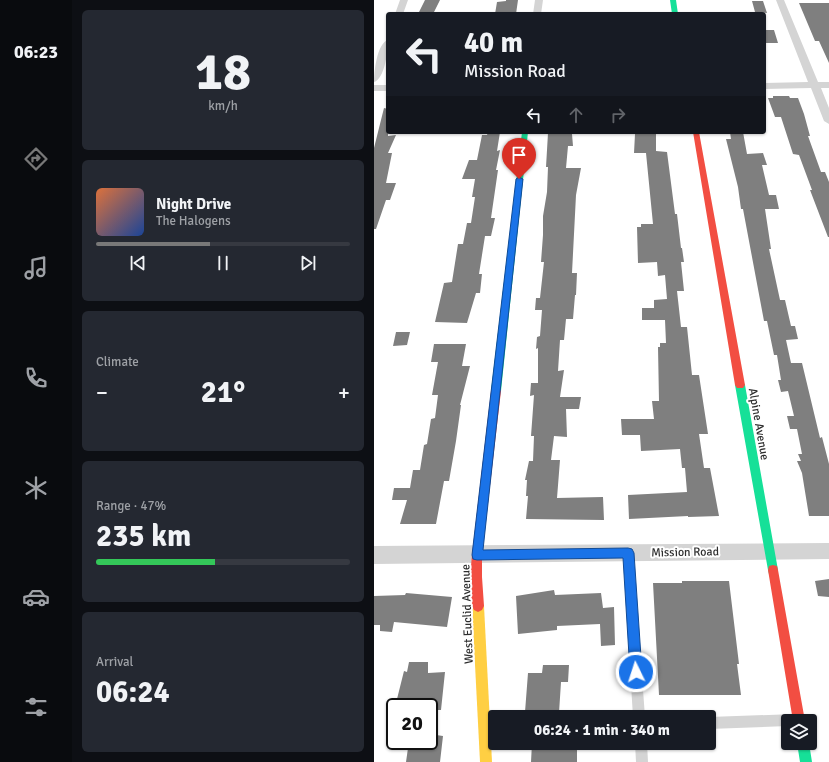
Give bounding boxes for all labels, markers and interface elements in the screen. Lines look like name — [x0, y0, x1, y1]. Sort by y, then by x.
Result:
text: 40 m — [464, 26, 523, 60]
icon: left — [398, 28, 450, 80]
text: 18 — [195, 40, 251, 104]
text: 06:23 — [14, 41, 58, 63]
text: Mission Road — [464, 60, 566, 82]
text: km/h — [208, 98, 238, 114]
icon: left — [523, 104, 545, 126]
icon: ahead — [565, 104, 587, 126]
icon: right — [607, 104, 629, 126]
pin — [502, 138, 536, 179]
icon: arrive — [508, 144, 530, 166]
icon: directions — [22, 145, 50, 173]
text: Night Drive — [156, 195, 231, 213]
text: The Halogens — [156, 213, 231, 229]
icon: previous — [127, 252, 149, 274]
icon: pause — [212, 252, 234, 274]
icon: next — [297, 252, 319, 274]
icon: music — [22, 254, 50, 282]
text: Climate — [96, 354, 139, 370]
icon: phone — [22, 364, 50, 392]
text: 21° — [201, 374, 245, 411]
text: − — [96, 379, 108, 406]
text: + — [338, 379, 350, 406]
street label: Alpine Avenue — [745, 387, 772, 461]
icon: climate — [22, 474, 50, 502]
text: Range · 47% — [96, 498, 166, 514]
text: 235 km — [96, 518, 191, 555]
street label: Mission Road — [651, 544, 719, 561]
street label: West Euclid Avenue — [458, 564, 477, 664]
icon: car — [22, 583, 50, 611]
position arrow — [615, 651, 657, 693]
text: Arrival — [96, 654, 133, 670]
text: 06:24 — [96, 674, 170, 711]
icon: filters — [22, 693, 50, 721]
speed limit sign: 20 — [386, 698, 438, 750]
map controls — [781, 714, 817, 750]
button: layers — [781, 714, 817, 750]
text: 06:24 · 1 min · 340 m — [534, 721, 670, 739]

